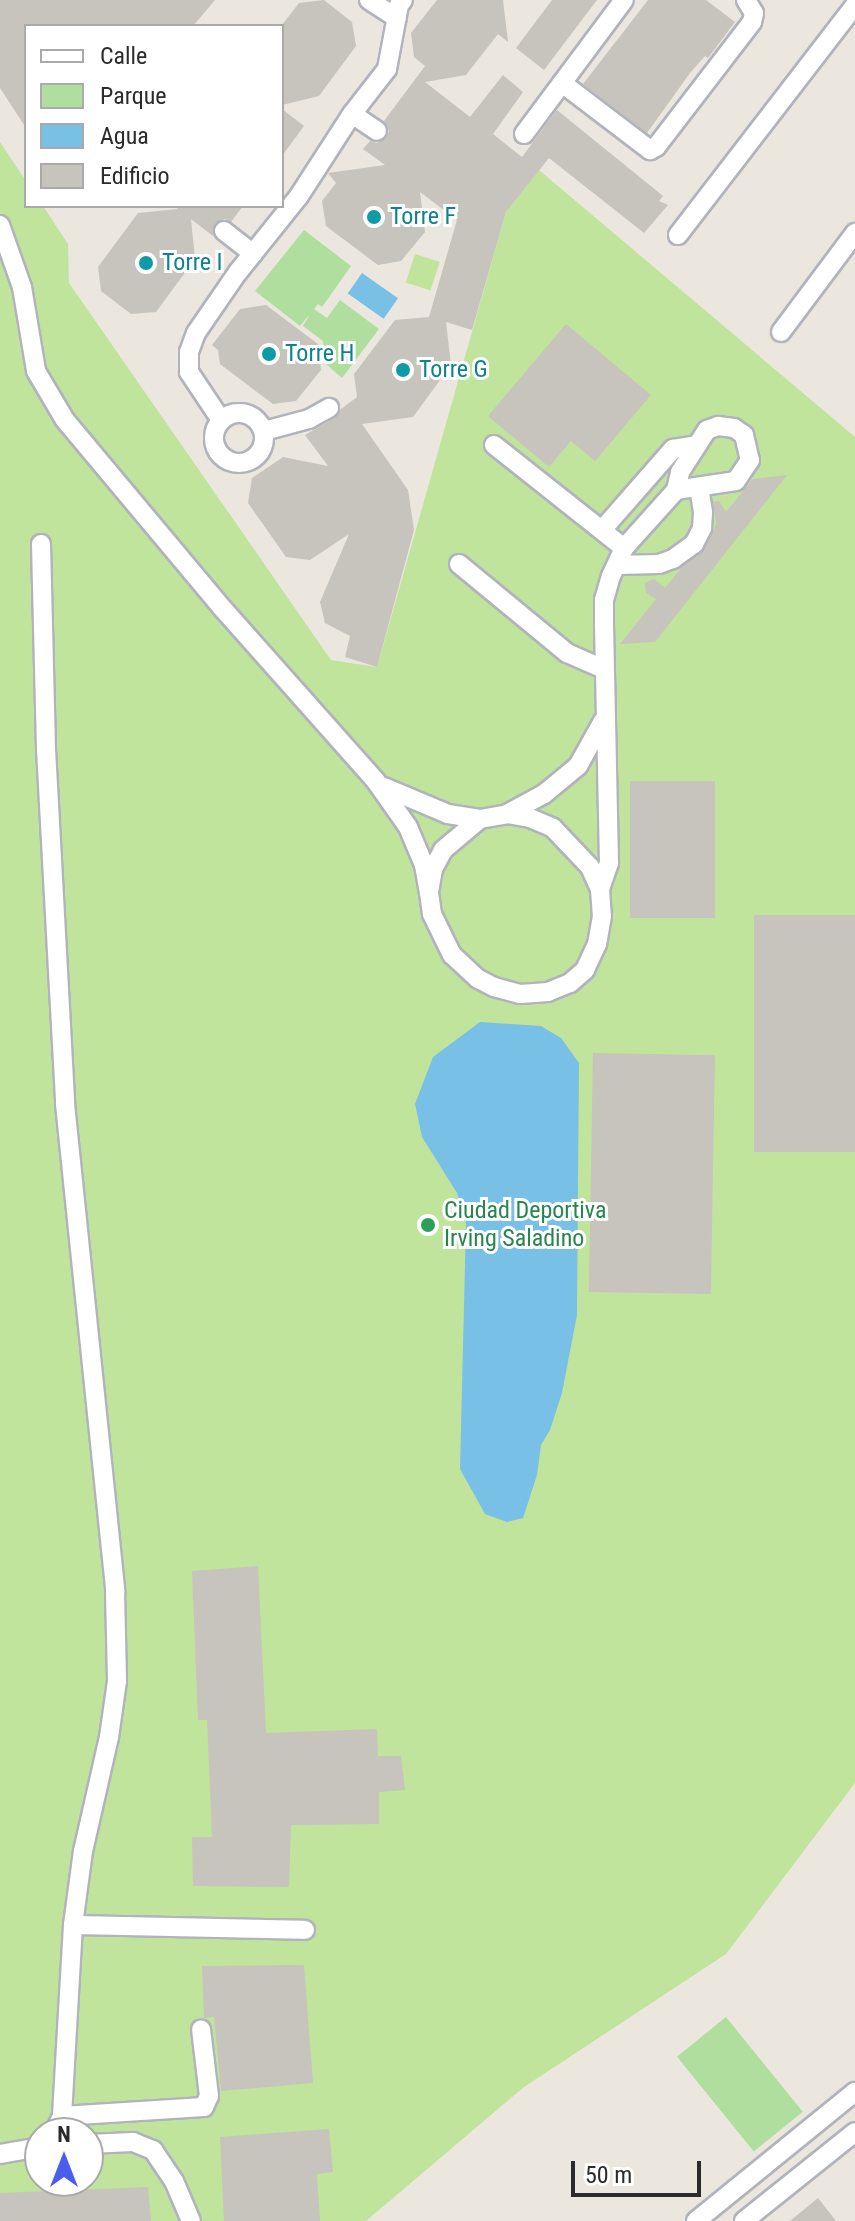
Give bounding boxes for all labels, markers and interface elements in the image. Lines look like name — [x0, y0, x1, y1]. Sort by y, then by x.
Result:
legend — [24, 24, 284, 208]
text: Calle — [100, 42, 147, 70]
text: Parque — [100, 82, 167, 110]
text: Agua — [100, 122, 149, 150]
text: Edificio — [100, 162, 170, 190]
place label: Torre F — [390, 203, 456, 231]
marker: Torre F — [365, 208, 383, 226]
place label: Torre I — [162, 249, 223, 277]
marker: Torre I — [137, 254, 155, 272]
place label: Torre H — [285, 340, 354, 368]
marker: Torre H — [260, 345, 278, 363]
place label: Torre G — [419, 356, 488, 384]
marker: Torre G — [394, 361, 412, 379]
place label: Ciudad Deportiva Irving Saladino — [444, 1197, 606, 1253]
marker: Ciudad Deportiva Irving Saladino — [419, 1216, 437, 1234]
north arrow — [24, 2117, 104, 2197]
text: N — [57, 2122, 71, 2147]
scale bar — [575, 2145, 705, 2195]
text: 50 m — [585, 2161, 632, 2189]

